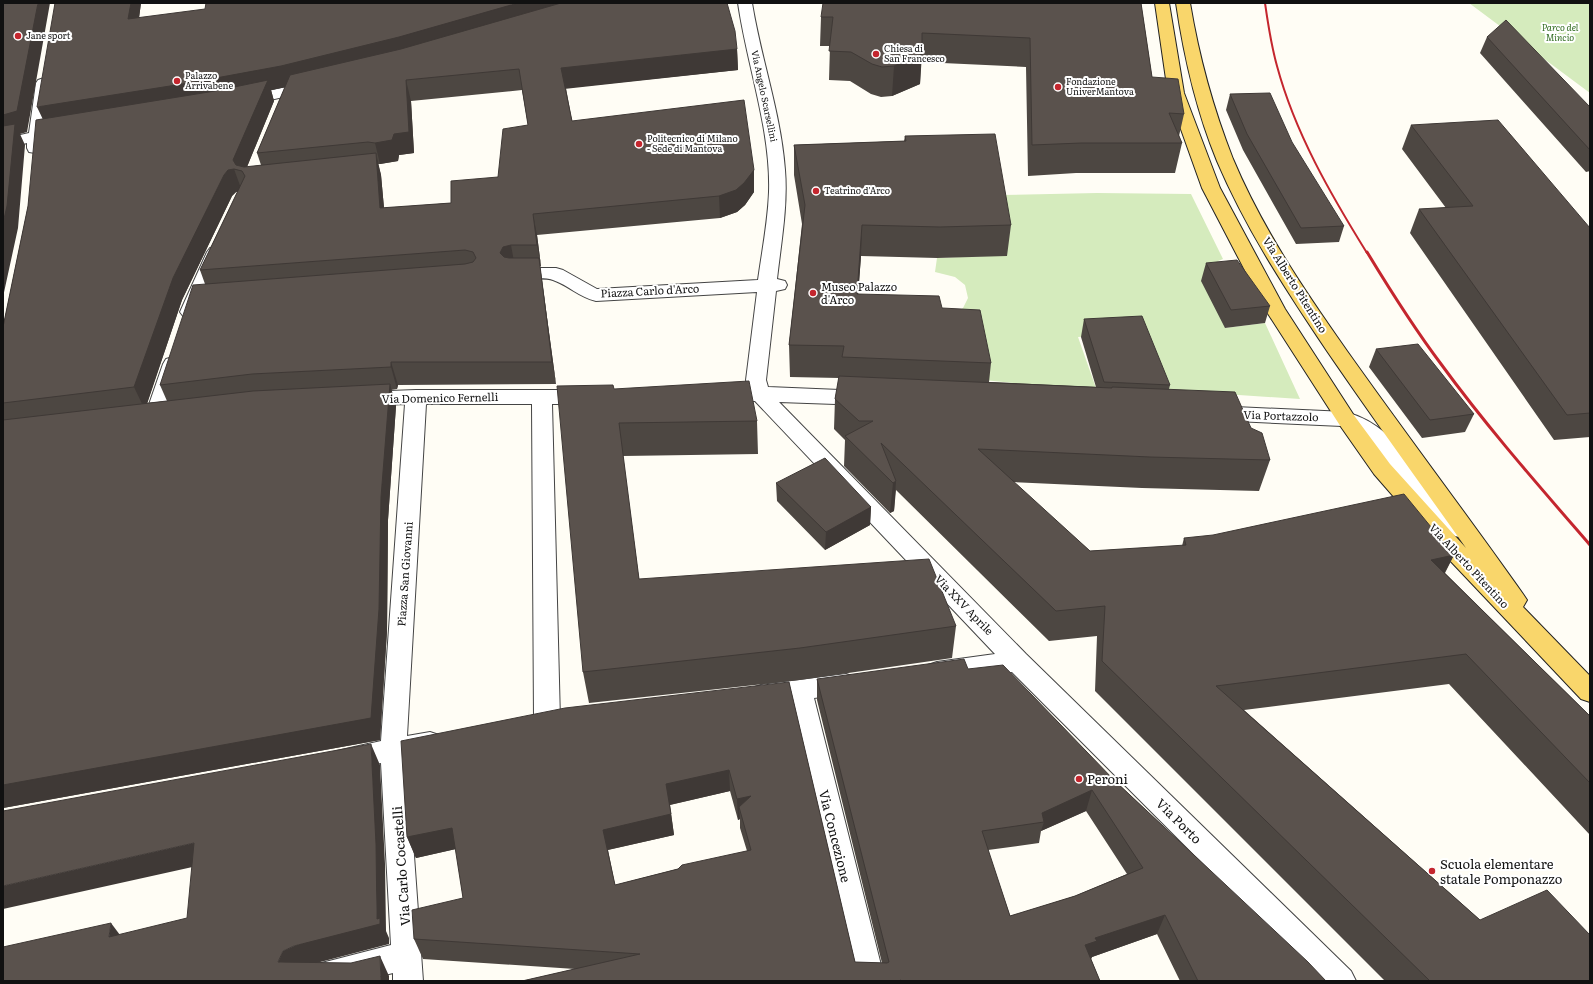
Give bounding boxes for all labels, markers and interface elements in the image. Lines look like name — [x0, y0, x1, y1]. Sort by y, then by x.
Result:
park label: Parco del Mincio — [1542, 20, 1579, 44]
place label: Jane sport — [26, 28, 71, 42]
marker: Jane sport — [13, 31, 23, 41]
place label: Chiesa di San Francesco — [884, 41, 945, 65]
street label: Via Angelo Scarsellini — [748, 49, 782, 143]
marker: Chiesa di San Francesco — [871, 49, 881, 59]
place label: Palazzo Arrivabene — [185, 68, 233, 92]
place label: Fondazione UniverMantova — [1066, 74, 1134, 98]
marker: Palazzo Arrivabene — [172, 76, 182, 86]
marker: Fondazione UniverMantova — [1053, 82, 1063, 92]
place label: Politecnico di Milano - Sede di Mantova — [647, 131, 738, 155]
marker: Politecnico di Milano - Sede di Mantova — [634, 139, 644, 149]
place label: Teatrino d'Arco — [824, 183, 890, 197]
marker: Teatrino d'Arco — [811, 186, 821, 196]
street label: Via Alberto Pitentino — [1260, 233, 1332, 336]
place label: Museo Palazzo d'Arco — [821, 278, 897, 307]
street label: Piazza Carlo d'Arco — [600, 279, 700, 301]
marker: Museo Palazzo d'Arco — [808, 288, 818, 298]
street label: Via Domenico Fernelli — [382, 388, 499, 406]
street label: Via Portazzolo — [1243, 406, 1319, 424]
street label: Via Alberto Pitentino — [1426, 519, 1513, 611]
street label: Piazza San Giovanni — [392, 521, 416, 627]
street label: Via XXV Aprile — [932, 571, 998, 638]
place label: Peroni — [1087, 769, 1129, 788]
marker: Peroni — [1074, 774, 1084, 784]
street label: Via Concezione — [815, 788, 856, 884]
street label: Via Porto — [1152, 794, 1207, 848]
street label: Via Carlo Cocastelli — [387, 805, 414, 927]
place label: Scuola elementare statale Pomponazzo — [1440, 854, 1563, 888]
marker: Scuola elementare statale Pomponazzo — [1427, 866, 1437, 876]

